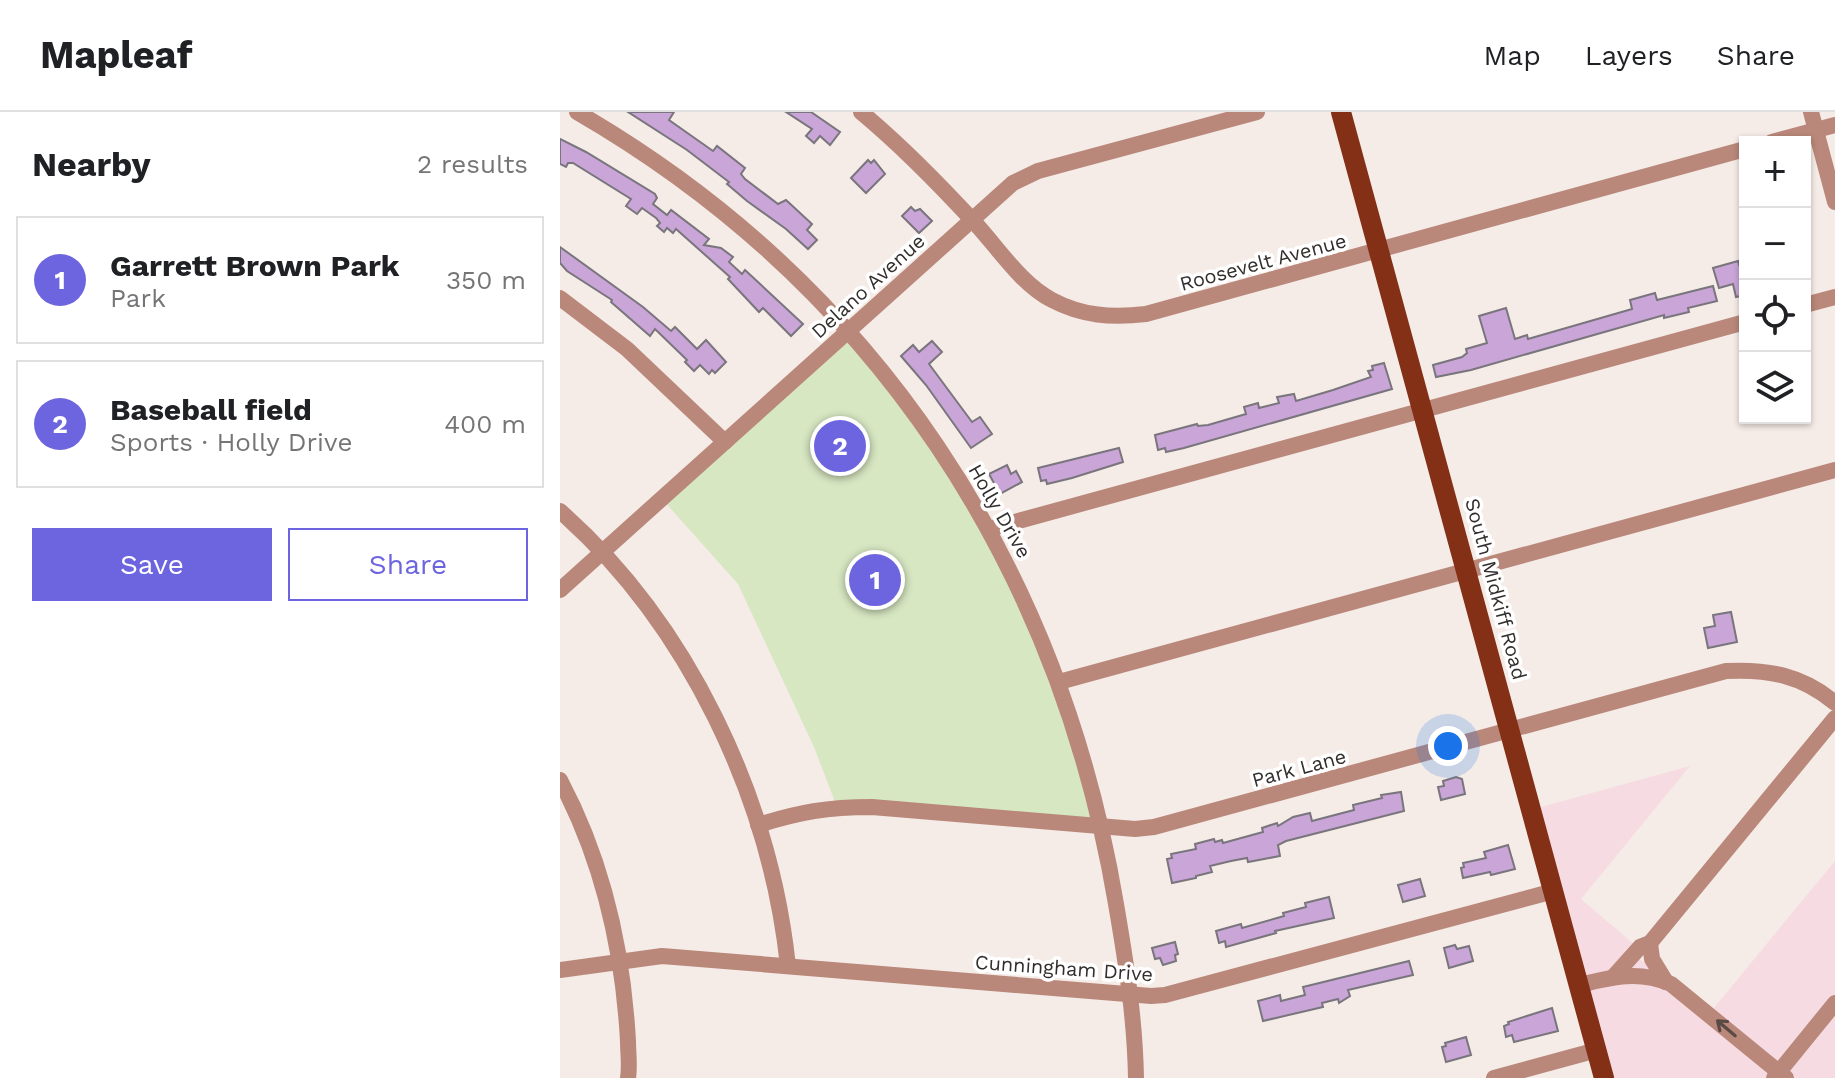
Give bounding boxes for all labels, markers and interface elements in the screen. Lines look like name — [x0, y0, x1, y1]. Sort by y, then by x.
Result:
text: Mapleaf — [40, 33, 192, 77]
text: Map — [1484, 39, 1541, 72]
text: Layers — [1585, 39, 1673, 72]
text: Share — [1717, 39, 1795, 72]
map controls — [1739, 136, 1811, 424]
button: + — [1739, 136, 1811, 208]
text: Nearby — [32, 144, 151, 184]
text: 2 results — [417, 149, 528, 179]
button: − — [1739, 208, 1811, 280]
street label: Roosevelt Avenue — [1177, 228, 1349, 296]
street label: Delano Avenue — [806, 229, 930, 343]
text: Garrett Brown Park — [110, 248, 400, 283]
text: 1 — [54, 265, 66, 295]
text: 350 m — [446, 265, 526, 295]
button: locate — [1739, 280, 1811, 352]
text: Park — [110, 283, 166, 313]
button: layers — [1739, 352, 1811, 424]
text: Baseball field — [110, 392, 312, 427]
text: 2 — [52, 409, 68, 439]
text: 400 m — [444, 409, 526, 439]
pin: 2 — [814, 416, 866, 476]
text: Sports · Holly Drive — [110, 427, 353, 457]
street label: Holly Drive — [963, 460, 1037, 562]
street label: South Midkiff Road — [1460, 496, 1532, 682]
button: Save — [32, 528, 272, 601]
button: Share — [288, 528, 528, 601]
pin: 1 — [849, 550, 901, 610]
your location — [1428, 726, 1468, 766]
street label: Park Lane — [1249, 744, 1349, 792]
street label: Cunningham Drive — [974, 950, 1154, 986]
one-way arrow — [1717, 1019, 1737, 1037]

